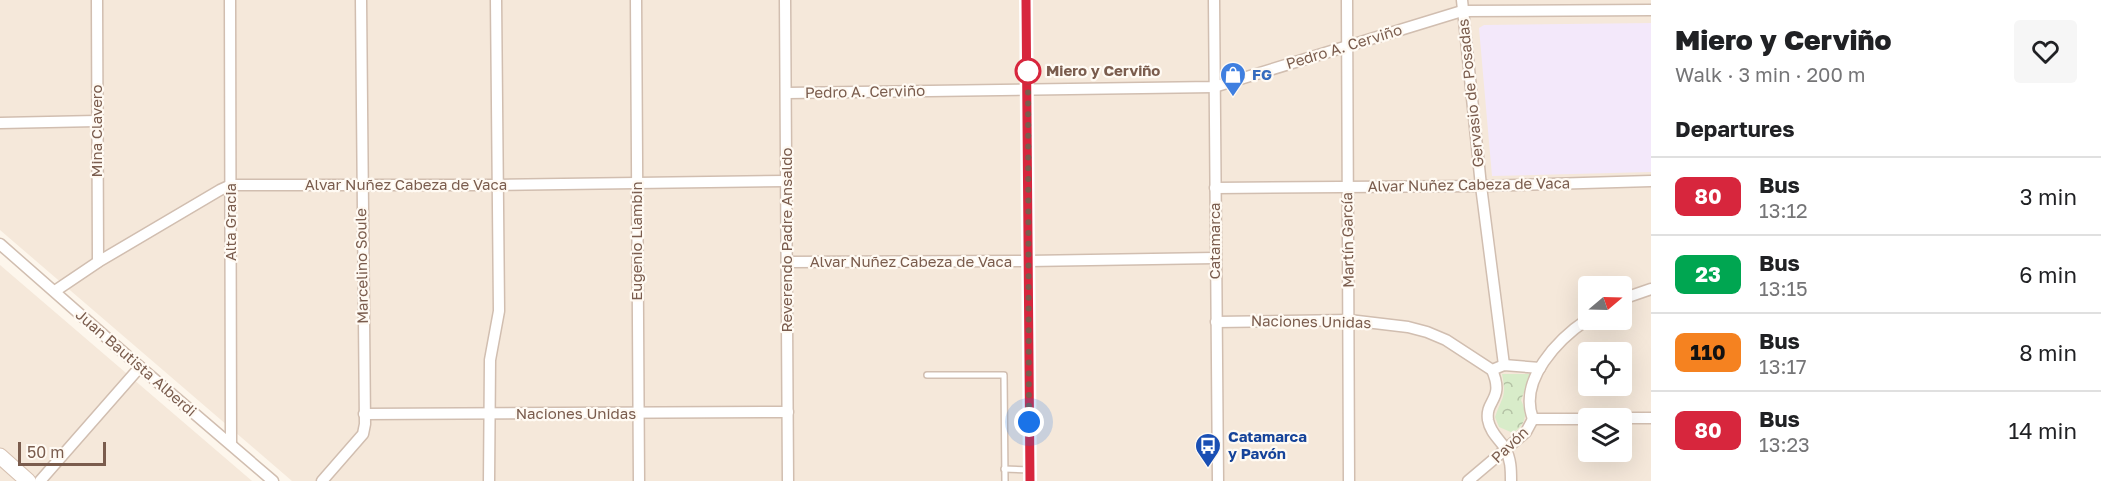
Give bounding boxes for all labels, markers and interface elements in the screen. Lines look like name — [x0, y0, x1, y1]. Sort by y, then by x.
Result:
street label: Gervasio de Posadas — [1453, 18, 1487, 168]
street label: Pedro A. Cerviño — [1284, 20, 1404, 72]
button: heart — [2014, 20, 2077, 83]
text: Miero y Cerviño — [1675, 23, 1892, 56]
marker: Miero y Cerviño — [1015, 58, 1041, 84]
shop icon: FG — [1218, 60, 1248, 98]
place label: Miero y Cerviño — [1046, 61, 1160, 79]
text: Walk · 3 min · 200 m — [1675, 62, 1866, 86]
place label: FG — [1252, 65, 1272, 83]
street label: Pedro A. Cerviño — [805, 81, 925, 101]
street label: Mina Clavero — [87, 84, 105, 178]
text: Departures — [1675, 115, 1794, 142]
street label: Reverendo Padre Ansaldo — [777, 148, 795, 332]
text: Bus — [1759, 171, 1800, 198]
street label: Alvar Nuñez Cabeza de Vaca — [1368, 173, 1570, 195]
street label: Alvar Nuñez Cabeza de Vaca — [305, 175, 507, 193]
street label: Eugenio Llambin — [627, 181, 645, 301]
street label: Alta Gracia — [221, 183, 239, 261]
text: 80 — [1694, 183, 1722, 209]
text: 3 min — [2020, 183, 2077, 210]
street label: Martín García — [1337, 192, 1357, 288]
text: 13:12 — [1759, 198, 1808, 222]
street label: Catamarca — [1205, 202, 1223, 280]
street label: Marcelino Soule — [351, 208, 371, 324]
text: Bus — [1759, 249, 1800, 276]
street label: Alvar Nuñez Cabeza de Vaca — [810, 252, 1012, 270]
text: 23 — [1695, 261, 1721, 287]
text: 6 min — [2019, 261, 2077, 288]
north arrow — [1578, 276, 1632, 330]
map controls — [1578, 276, 1632, 462]
text: 13:15 — [1759, 276, 1808, 300]
street label: Juan Bautista Alberdi — [73, 305, 201, 420]
street label: Naciones Unidas — [1251, 311, 1371, 331]
text: Bus — [1759, 327, 1800, 354]
text: 110 — [1690, 339, 1726, 365]
text: 8 min — [2019, 339, 2077, 366]
button: locate — [1578, 342, 1632, 396]
text: 13:17 — [1759, 354, 1807, 378]
street label: Naciones Unidas — [516, 404, 636, 422]
text: Bus — [1759, 405, 1800, 432]
your location — [1014, 407, 1044, 437]
button: layers — [1578, 408, 1632, 462]
text: 80 — [1694, 417, 1722, 443]
text: 14 min — [2009, 417, 2077, 444]
street label: Pavón — [1487, 422, 1531, 466]
place label: Catamarca y Pavón — [1228, 427, 1307, 462]
bus stop icon: Catamarca y Pavón — [1193, 431, 1223, 469]
text: 13:23 — [1759, 432, 1810, 456]
scale bar — [18, 439, 106, 466]
text: 50 m — [27, 442, 64, 462]

